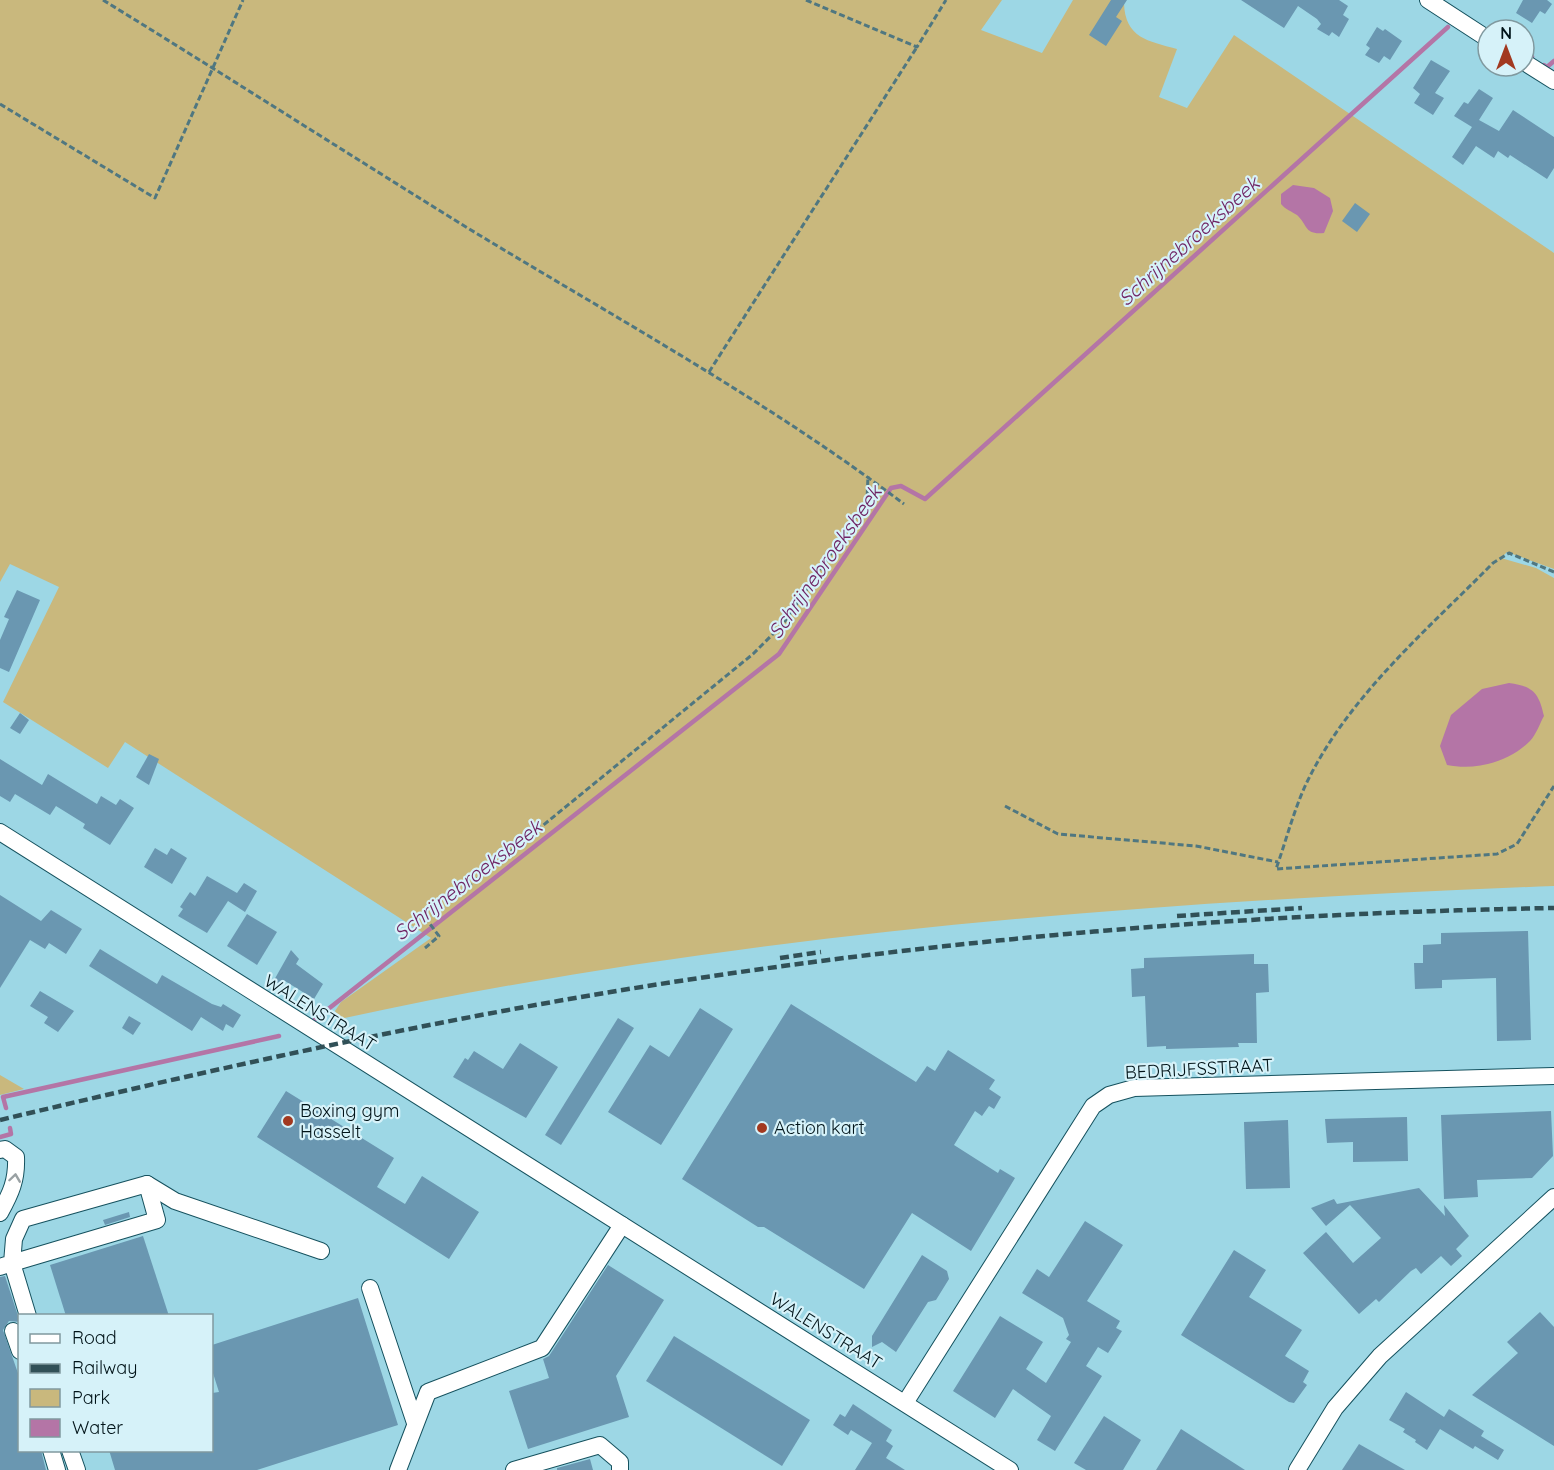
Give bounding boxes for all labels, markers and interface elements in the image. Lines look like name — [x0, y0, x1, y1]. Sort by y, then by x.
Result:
north arrow — [1476, 18, 1536, 78]
text: N — [1500, 23, 1512, 43]
water label: Schrijnebroeksbeek — [1113, 169, 1266, 311]
water label: Schrijnebroeksbeek — [762, 478, 888, 643]
water label: Schrijnebroeksbeek — [389, 813, 549, 945]
street label: WALENSTRAAT — [260, 969, 381, 1056]
street label: BEDRIJFSSTRAAT — [1124, 1053, 1274, 1084]
place label: Boxing gym Hasselt — [300, 1099, 399, 1143]
marker: Boxing gym Hasselt — [281, 1114, 295, 1128]
place label: Action kart — [774, 1116, 865, 1139]
marker: Action kart — [755, 1121, 769, 1135]
one-way arrow — [9, 1173, 21, 1182]
street label: WALENSTRAAT — [766, 1287, 887, 1374]
legend — [18, 1314, 213, 1452]
text: Road — [72, 1326, 117, 1349]
text: Railway — [72, 1356, 138, 1379]
text: Park — [72, 1386, 110, 1409]
text: Water — [72, 1416, 123, 1439]

